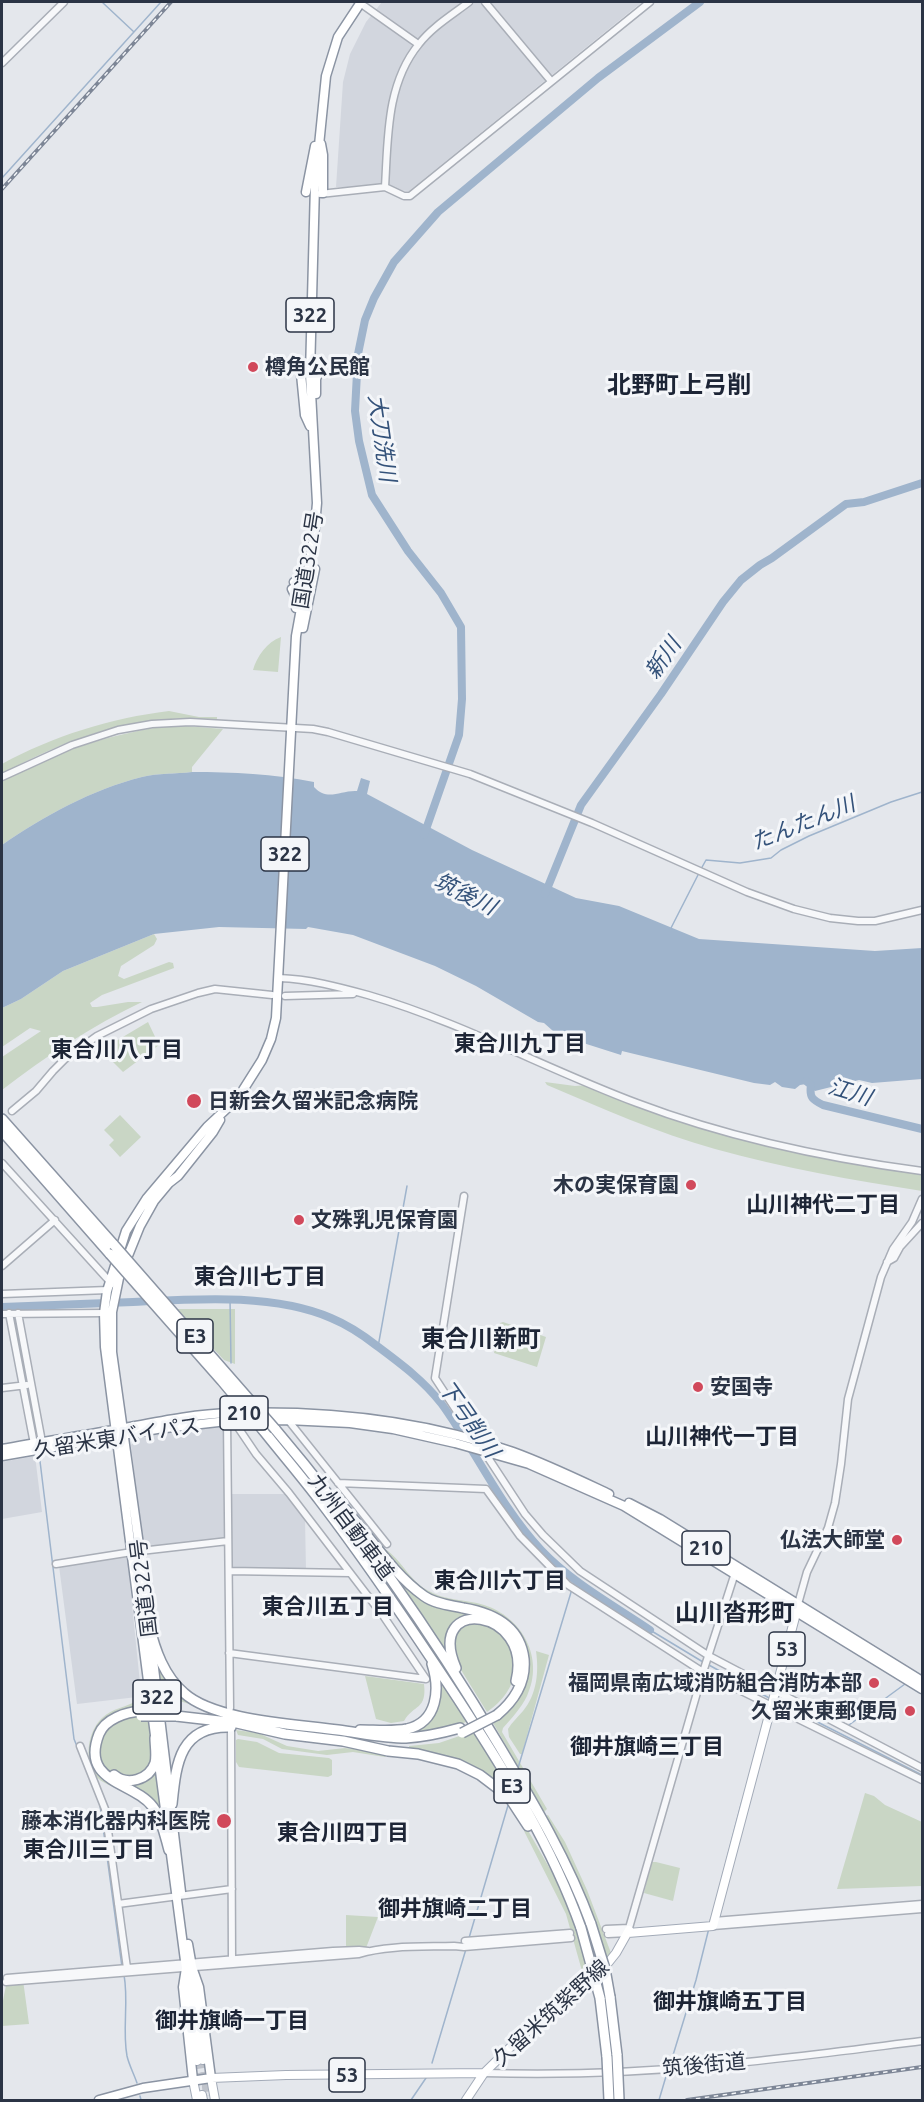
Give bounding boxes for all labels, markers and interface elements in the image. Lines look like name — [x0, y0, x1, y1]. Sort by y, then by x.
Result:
road number: 322 — [286, 298, 334, 332]
place label: 樽角公民館 — [265, 354, 370, 380]
marker: 樽角公民館 — [246, 360, 260, 374]
district label: 北野町上弓削 — [607, 371, 751, 399]
water label: 大刀洗川 — [363, 393, 401, 483]
street label: 国道322号 — [288, 509, 328, 611]
water label: 新川 — [640, 632, 686, 684]
water label: たんたん川 — [747, 790, 859, 856]
road number: 322 — [261, 837, 309, 871]
water label: 筑後川 — [430, 868, 500, 920]
district label: 東合川九丁目 — [454, 1031, 586, 1057]
district label: 東合川八丁目 — [51, 1037, 183, 1063]
water label: 江川 — [825, 1073, 875, 1111]
place label: 日新会久留米記念病院 — [208, 1088, 418, 1114]
marker: 日新会久留米記念病院 — [185, 1092, 203, 1110]
place label: 木の実保育園 — [553, 1172, 679, 1198]
marker: 木の実保育園 — [684, 1178, 698, 1192]
district label: 山川神代二丁目 — [746, 1192, 900, 1218]
place label: 文殊乳児保育園 — [311, 1207, 458, 1233]
marker: 文殊乳児保育園 — [292, 1213, 306, 1227]
district label: 東合川七丁目 — [194, 1264, 326, 1290]
road number: E3 — [177, 1319, 213, 1353]
district label: 東合川新町 — [421, 1325, 541, 1353]
place label: 安国寺 — [710, 1374, 773, 1400]
water label: 下弓削川 — [433, 1375, 505, 1463]
marker: 安国寺 — [691, 1380, 705, 1394]
road number: 210 — [220, 1396, 268, 1430]
street label: 久留米東バイパス — [32, 1412, 202, 1464]
district label: 山川神代一丁目 — [645, 1424, 799, 1450]
street label: 九州自動車道 — [303, 1469, 399, 1585]
place label: 仏法大師堂 — [780, 1527, 885, 1553]
road number: 210 — [682, 1531, 730, 1565]
marker: 仏法大師堂 — [890, 1533, 904, 1547]
street label: 国道322号 — [125, 1538, 163, 1638]
district label: 東合川六丁目 — [434, 1568, 566, 1594]
district label: 東合川五丁目 — [262, 1594, 394, 1620]
district label: 山川沓形町 — [675, 1599, 795, 1627]
road number: 53 — [769, 1632, 805, 1666]
place label: 福岡県南広域消防組合消防本部 — [568, 1670, 862, 1696]
marker: 福岡県南広域消防組合消防本部 — [867, 1676, 881, 1690]
road number: 322 — [133, 1680, 181, 1714]
place label: 久留米東郵便局 — [751, 1698, 898, 1724]
marker: 久留米東郵便局 — [903, 1704, 917, 1718]
district label: 御井旗崎三丁目 — [570, 1734, 724, 1760]
road number: E3 — [494, 1769, 530, 1803]
place label: 藤本消化器内科医院 — [21, 1808, 210, 1834]
marker: 藤本消化器内科医院 — [215, 1812, 233, 1830]
district label: 東合川四丁目 — [277, 1820, 409, 1846]
district label: 東合川三丁目 — [23, 1837, 155, 1863]
district label: 御井旗崎二丁目 — [378, 1896, 532, 1922]
street label: 久留米筑紫野線 — [488, 1954, 614, 2072]
district label: 御井旗崎五丁目 — [653, 1989, 807, 2015]
district label: 御井旗崎一丁目 — [155, 2008, 309, 2034]
street label: 筑後街道 — [661, 2049, 747, 2081]
road number: 53 — [329, 2058, 365, 2092]

